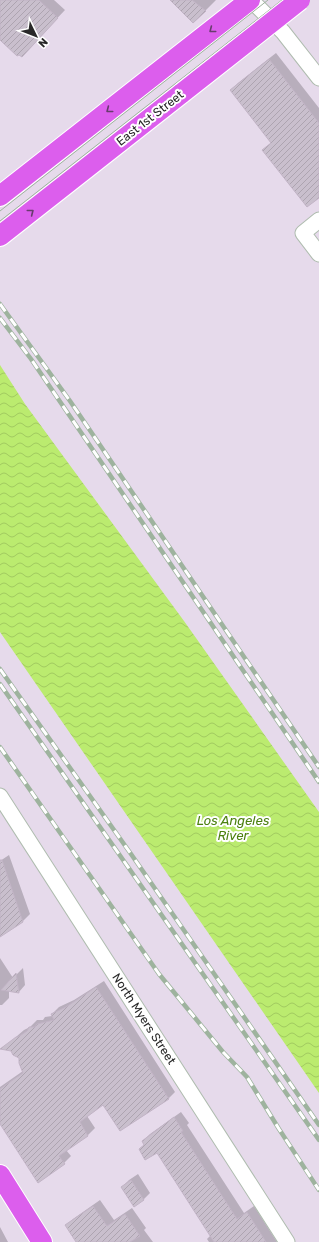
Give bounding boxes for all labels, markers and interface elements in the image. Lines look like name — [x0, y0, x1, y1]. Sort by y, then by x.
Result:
north arrow — [16, 16, 56, 56]
one-way arrow — [209, 26, 216, 33]
text: N — [35, 35, 50, 50]
street label: East 1st Street — [114, 87, 187, 149]
one-way arrow — [107, 106, 114, 113]
one-way arrow — [26, 210, 33, 217]
water label: Los Angeles River — [197, 813, 270, 843]
street label: North Myers Street — [109, 971, 179, 1067]

